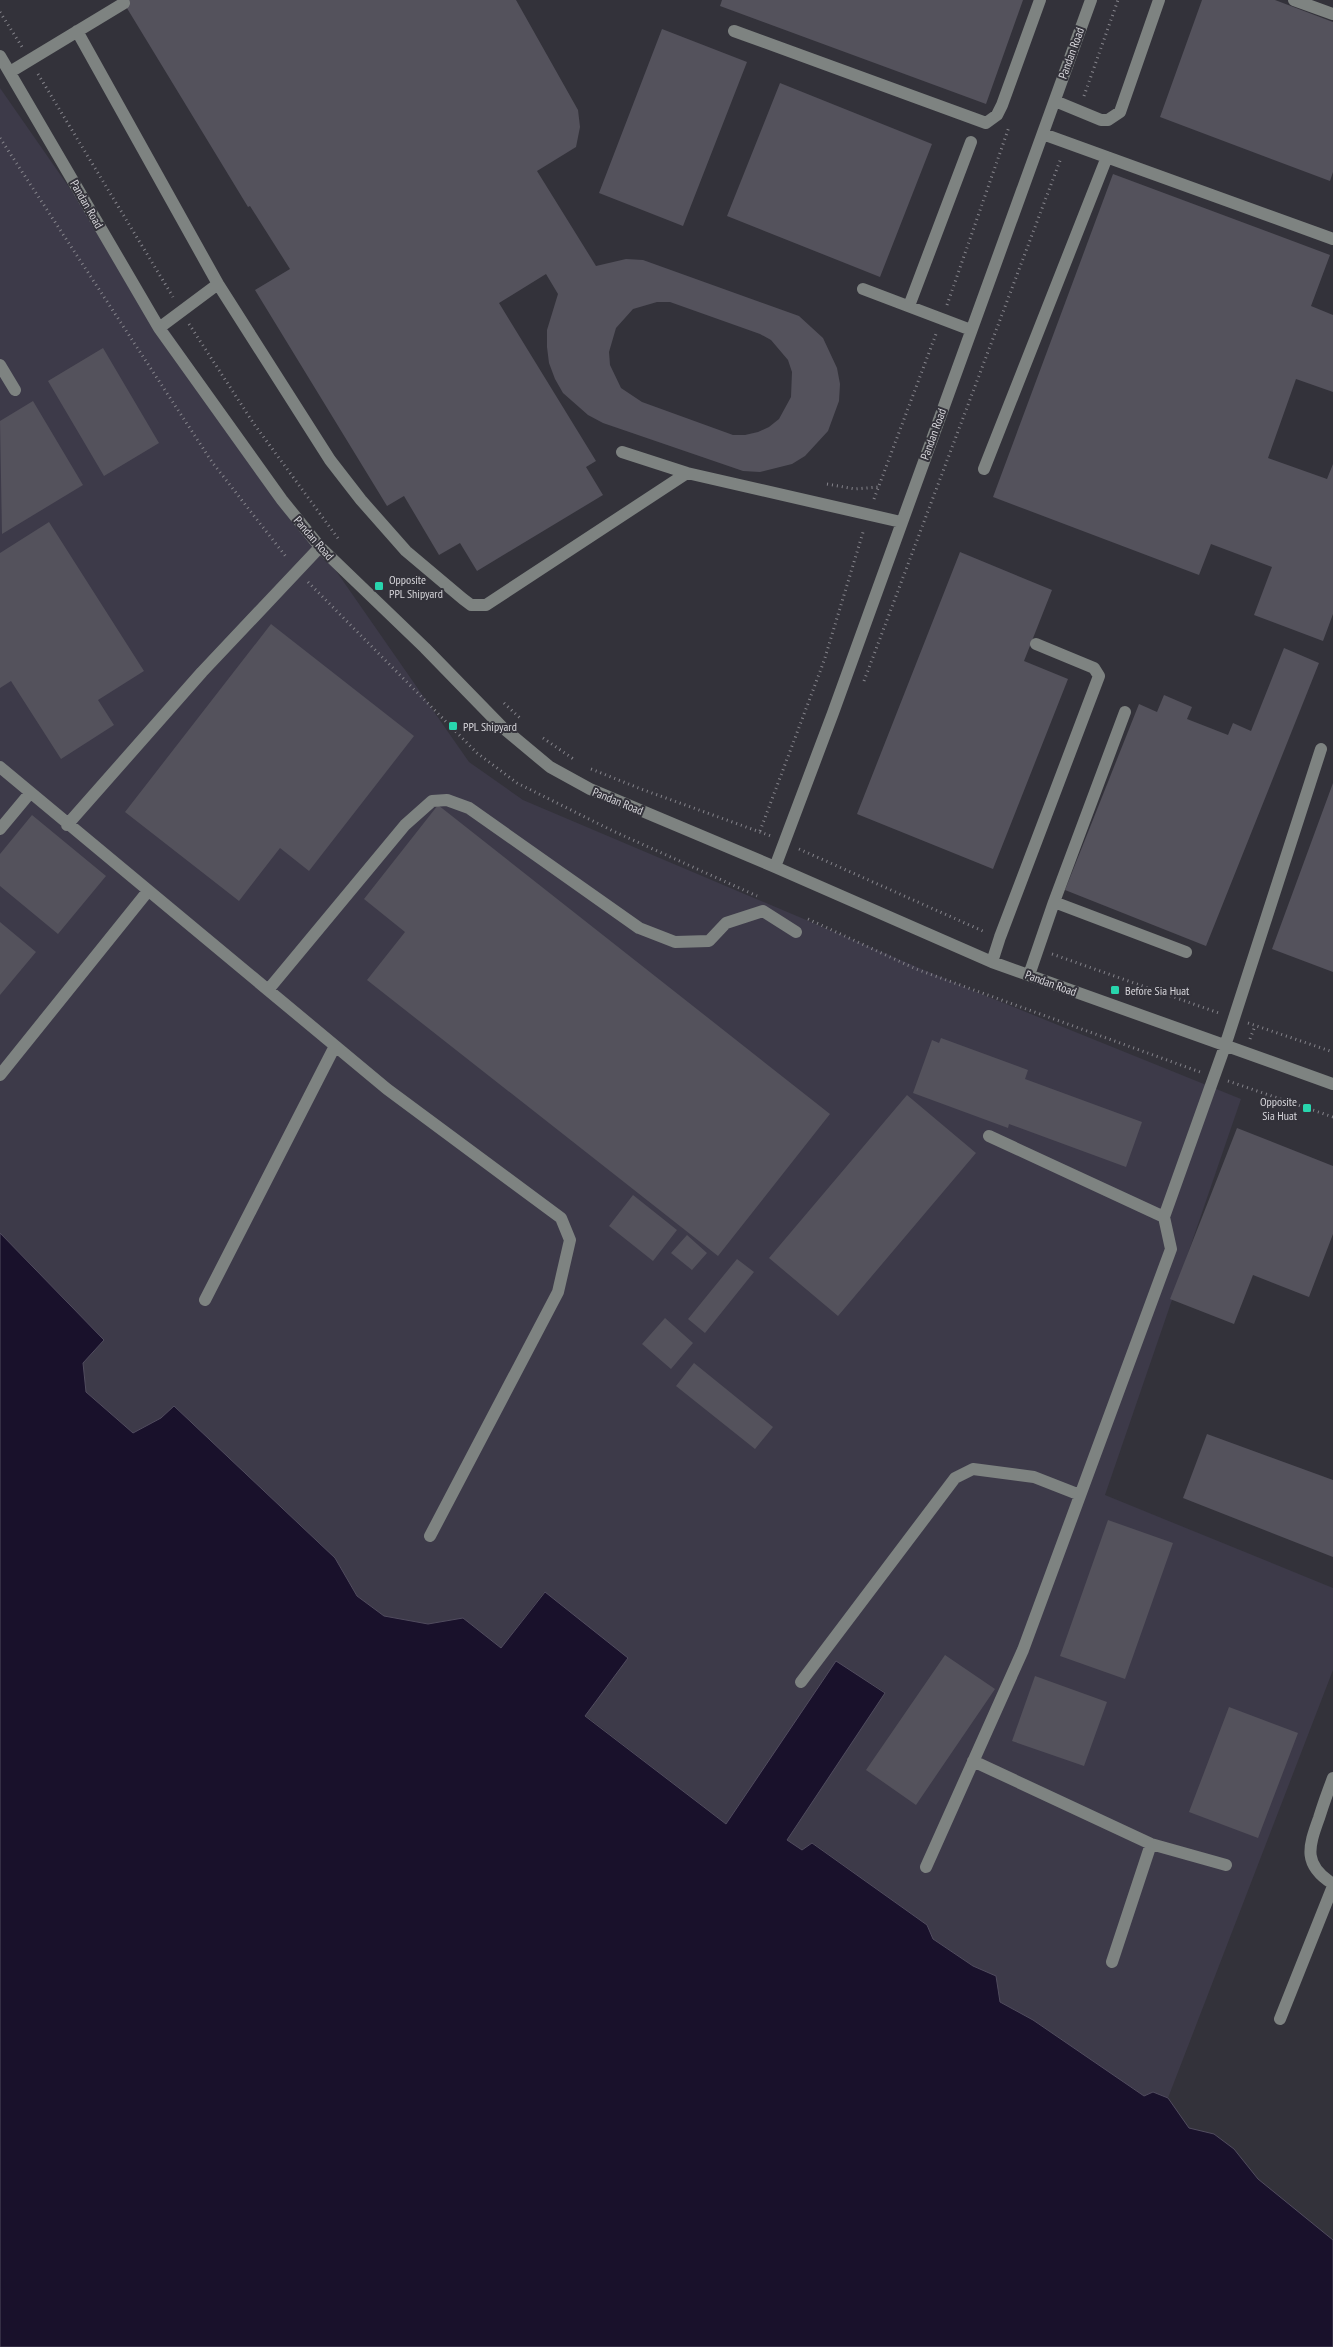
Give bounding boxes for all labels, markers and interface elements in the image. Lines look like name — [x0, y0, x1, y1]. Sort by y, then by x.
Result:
street label: Pandan Road — [1055, 25, 1087, 81]
street label: Pandan Road — [67, 177, 107, 231]
street label: Pandan Road — [917, 406, 949, 462]
street label: Pandan Road — [291, 513, 337, 563]
place label: Opposite PPL Shipyard — [389, 572, 443, 601]
marker: Opposite PPL Shipyard — [373, 580, 385, 592]
place label: PPL Shipyard — [463, 719, 517, 734]
marker: PPL Shipyard — [447, 720, 459, 732]
street label: Pandan Road — [590, 784, 646, 818]
street label: Pandan Road — [1023, 967, 1079, 999]
place label: Before Sia Huat — [1125, 983, 1190, 998]
marker: Before Sia Huat — [1109, 984, 1121, 996]
place label: Opposite Sia Huat — [1260, 1094, 1298, 1123]
marker: Opposite Sia Huat — [1301, 1102, 1313, 1114]

